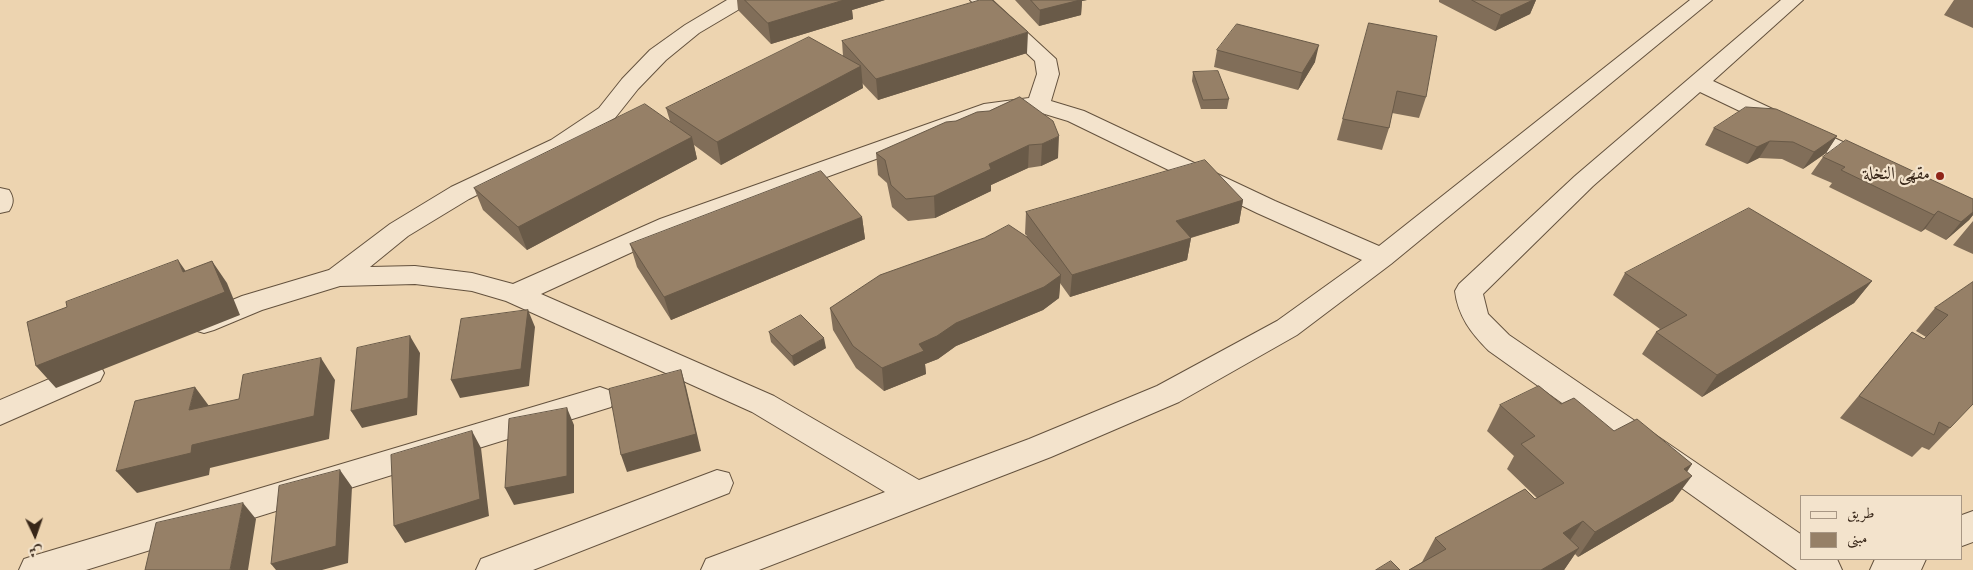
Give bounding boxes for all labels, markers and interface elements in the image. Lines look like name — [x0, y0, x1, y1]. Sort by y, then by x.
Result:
place label: مقهى النخلة — [1863, 165, 1930, 187]
marker: مقهى النخلة — [1934, 170, 1946, 182]
legend — [1800, 495, 1963, 560]
text: طريق — [1847, 504, 1874, 525]
north arrow — [10, 510, 60, 560]
text: مبنى — [1847, 529, 1867, 550]
text: ش — [28, 540, 43, 560]

